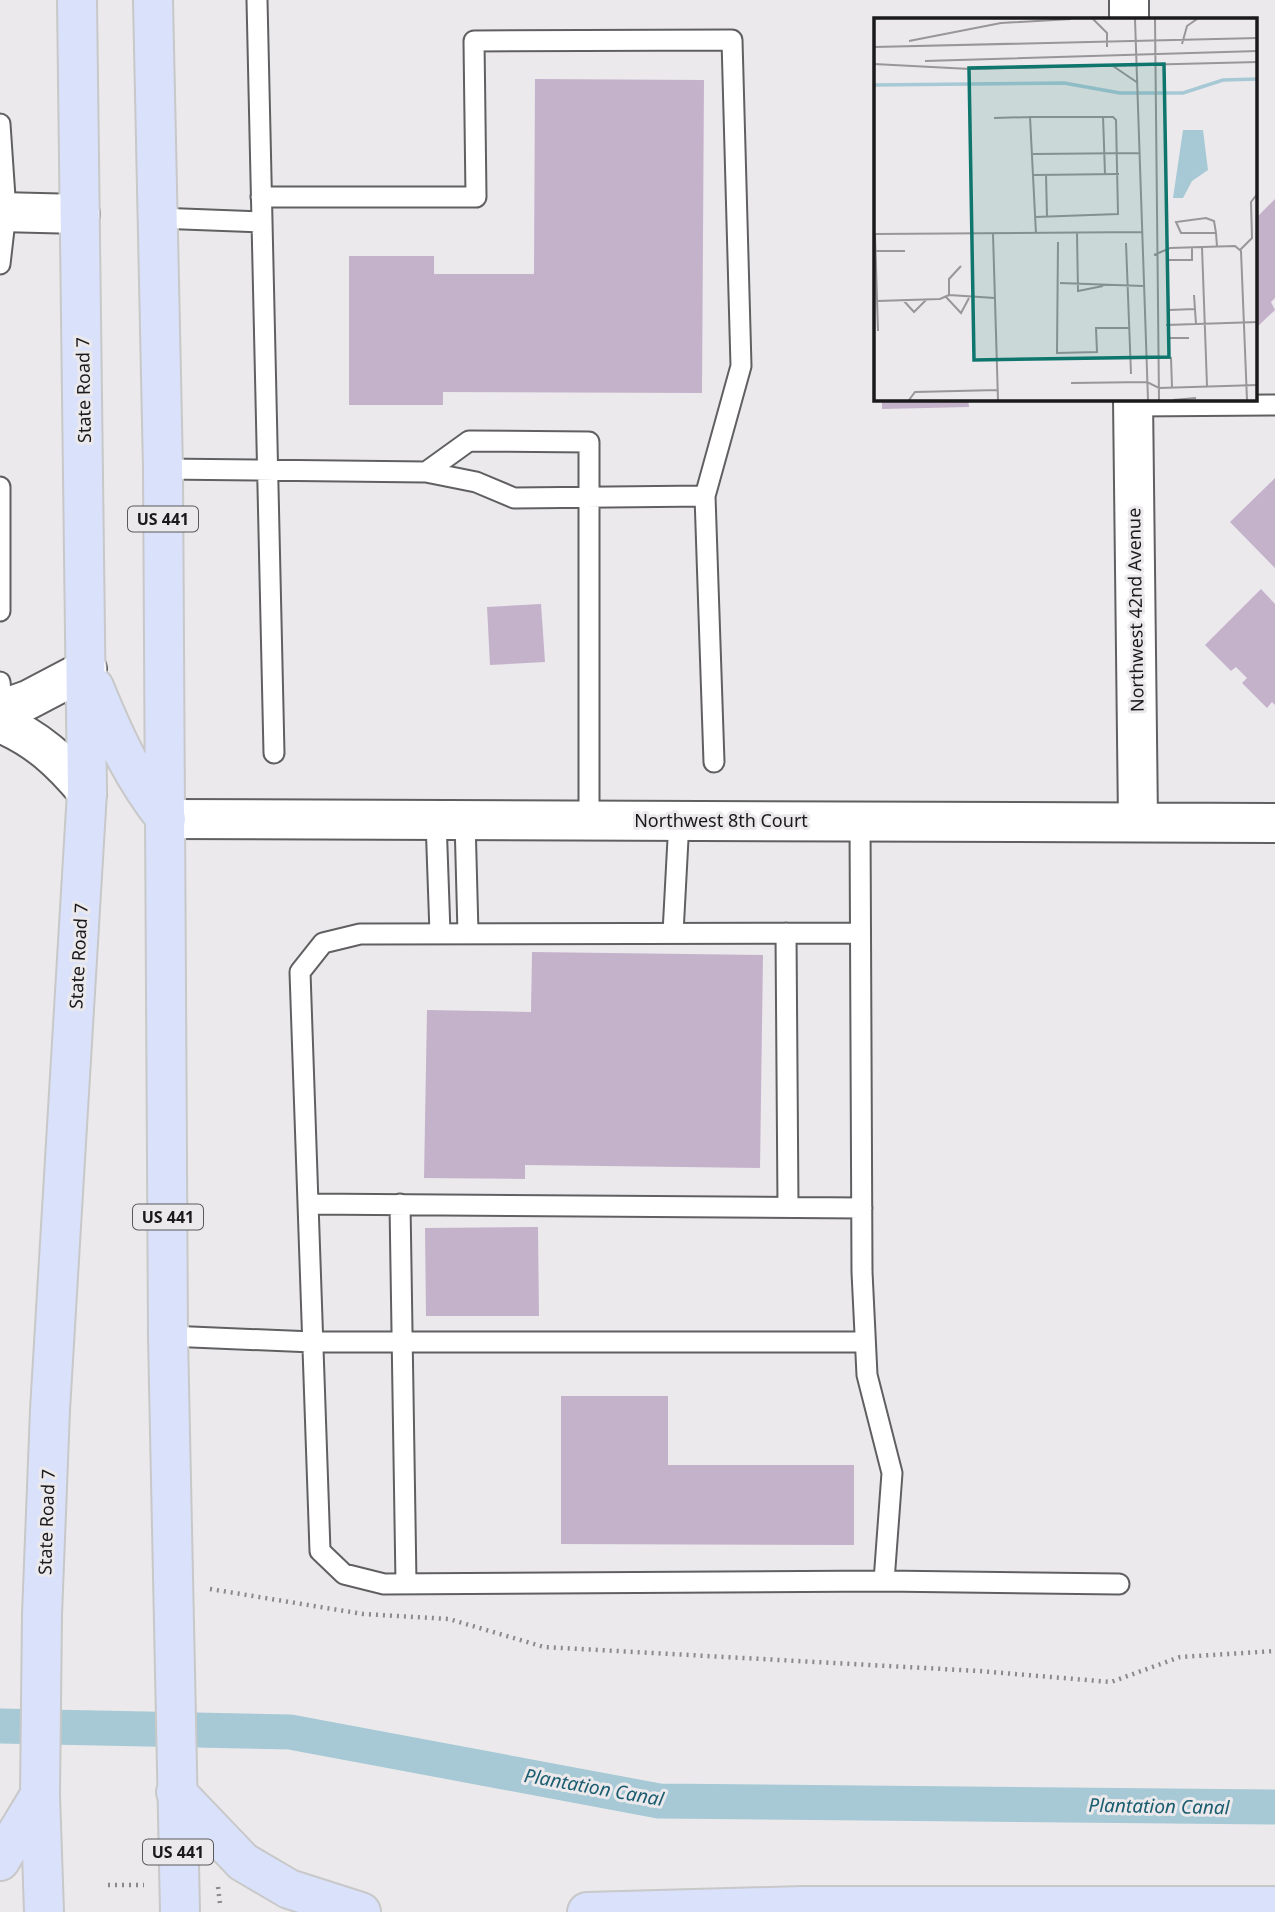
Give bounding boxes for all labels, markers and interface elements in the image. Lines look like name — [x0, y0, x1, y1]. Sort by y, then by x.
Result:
inset map — [874, 18, 1258, 401]
street label: State Road 7 — [70, 337, 96, 443]
road number: US 441 — [128, 506, 198, 532]
street label: Northwest 42nd Avenue — [1121, 508, 1149, 712]
street label: Northwest 8th Court — [634, 808, 808, 832]
street label: State Road 7 — [63, 902, 93, 1010]
road number: US 441 — [133, 1204, 203, 1230]
street label: State Road 7 — [32, 1469, 60, 1575]
water label: Plantation Canal — [522, 1762, 667, 1812]
water label: Plantation Canal — [1088, 1792, 1231, 1820]
road number: US 441 — [143, 1840, 213, 1864]

